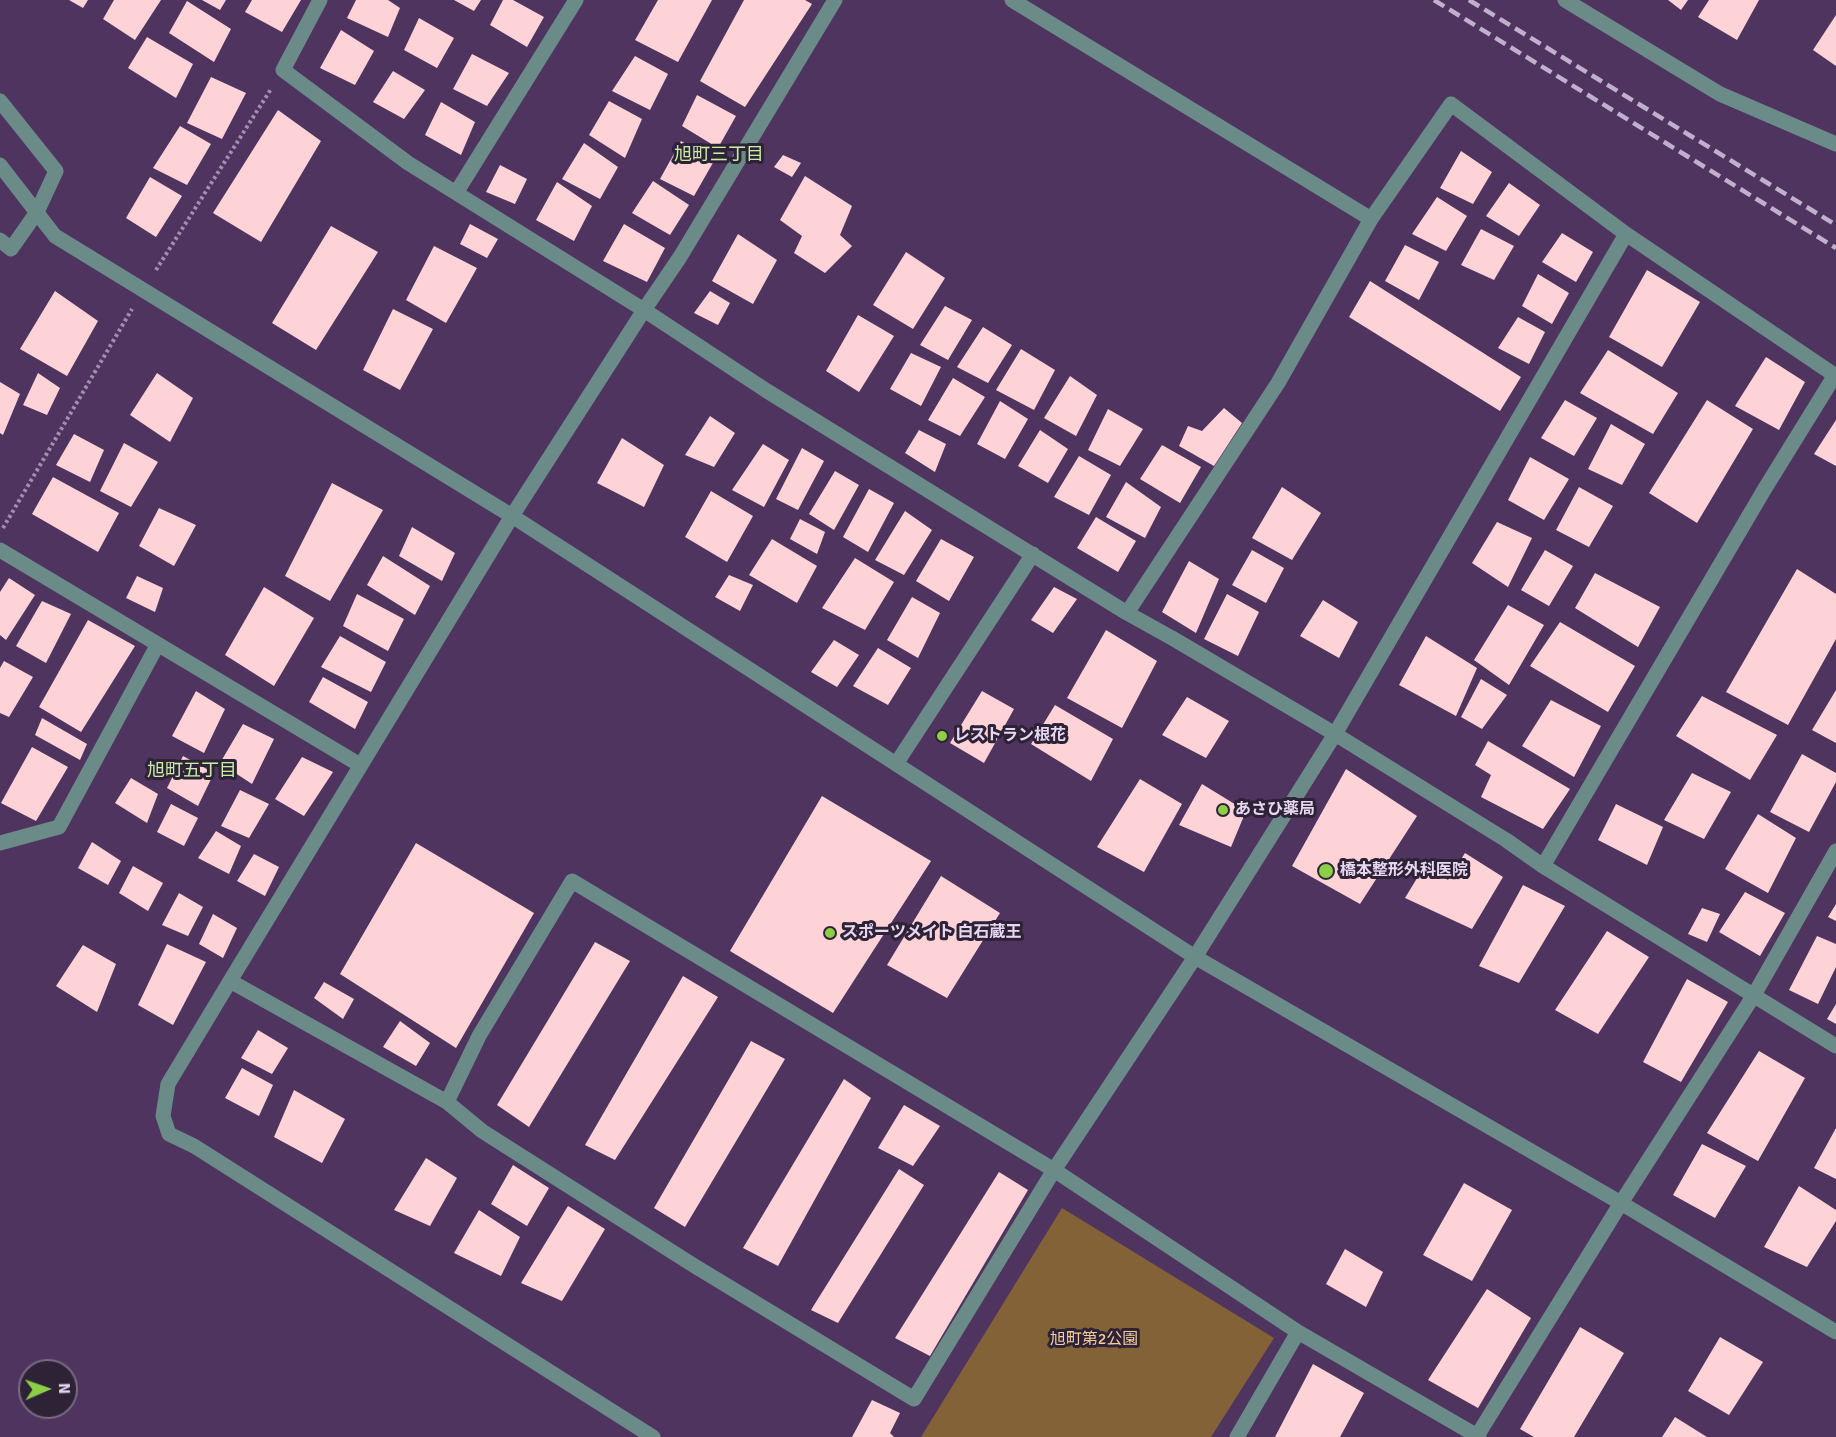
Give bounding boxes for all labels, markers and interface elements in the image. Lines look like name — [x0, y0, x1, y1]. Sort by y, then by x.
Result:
district label: 旭町三丁目 — [674, 144, 764, 166]
place label: レストラン根花 — [954, 726, 1066, 746]
marker: レストラン根花 — [935, 729, 949, 743]
district label: 旭町五丁目 — [147, 760, 237, 782]
place label: あさひ薬局 — [1235, 800, 1315, 820]
marker: あさひ薬局 — [1216, 803, 1230, 817]
place label: 橋本整形外科医院 — [1340, 861, 1468, 881]
marker: 橋本整形外科医院 — [1317, 862, 1335, 880]
place label: スポーツメイト 白石蔵王 — [842, 923, 1022, 943]
marker: スポーツメイト 白石蔵王 — [823, 926, 837, 940]
park label: 旭町第2公園 — [1050, 1330, 1138, 1350]
north arrow — [18, 1359, 78, 1419]
text: N — [54, 1383, 74, 1394]

